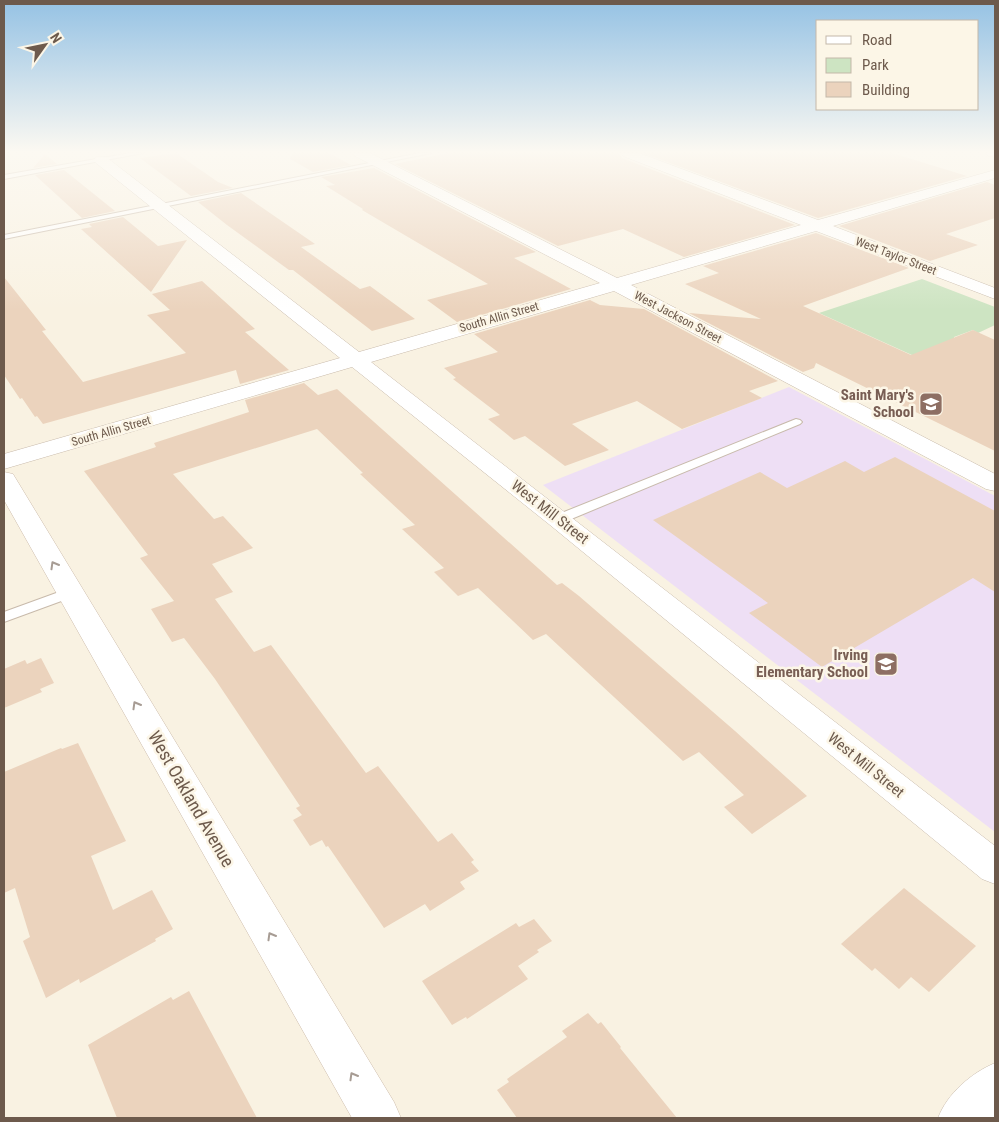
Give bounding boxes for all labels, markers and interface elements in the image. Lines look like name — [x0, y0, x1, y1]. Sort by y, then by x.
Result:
north arrow — [20, 20, 70, 70]
legend — [816, 20, 979, 110]
text: N — [47, 30, 65, 46]
text: Road — [862, 31, 892, 49]
text: Park — [862, 56, 889, 74]
text: Building — [862, 81, 910, 99]
street label: West Taylor Street — [853, 234, 939, 278]
street label: West Jackson Street — [632, 288, 725, 346]
street label: South Allin Street — [458, 299, 541, 335]
place label: Saint Mary's School — [841, 386, 914, 421]
school or university icon: Saint Mary's School — [918, 391, 944, 417]
street label: South Allin Street — [70, 413, 153, 449]
street label: West Mill Street — [508, 476, 592, 548]
one-way arrow — [50, 561, 60, 570]
place label: Irving Elementary School — [756, 646, 868, 681]
school or university icon: Irving Elementary School — [873, 651, 899, 677]
one-way arrow — [132, 701, 142, 710]
street label: West Oakland Avenue — [144, 727, 239, 870]
street label: West Mill Street — [824, 729, 908, 801]
one-way arrow — [268, 932, 278, 941]
one-way arrow — [350, 1073, 360, 1082]

